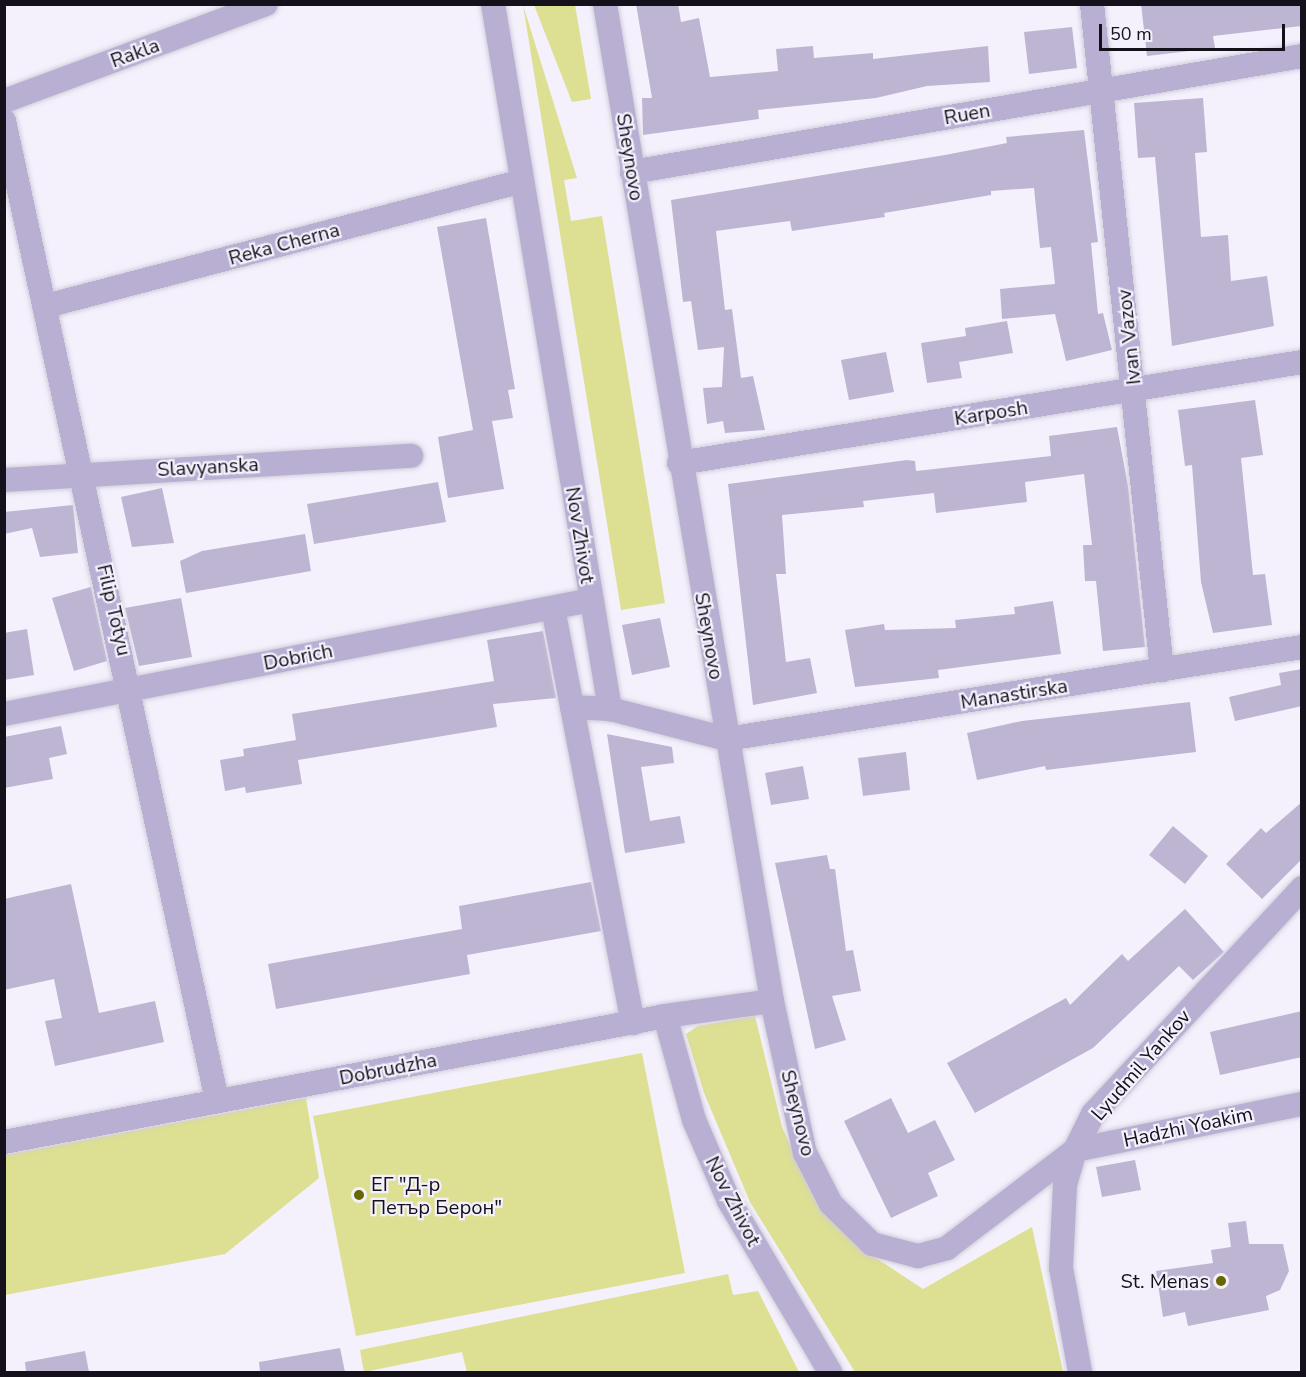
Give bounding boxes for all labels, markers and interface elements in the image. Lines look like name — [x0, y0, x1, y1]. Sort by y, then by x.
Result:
scale bar — [1102, 12, 1288, 50]
text: 50 m — [1110, 22, 1152, 46]
street label: Rakla — [107, 33, 163, 73]
street label: Ruen — [942, 98, 992, 130]
street label: Sheynovo — [611, 112, 649, 202]
street label: Reka Cherna — [226, 218, 342, 270]
street label: Ivan Vazov — [1112, 288, 1146, 386]
street label: Karposh — [953, 395, 1029, 431]
street label: Slavyanska — [157, 452, 259, 482]
street label: Nov Zhivot — [561, 485, 599, 585]
street label: Filip Totyu — [92, 562, 136, 658]
street label: Sheynovo — [690, 591, 728, 681]
street label: Dobrich — [261, 639, 335, 675]
street label: Manastirska — [959, 674, 1069, 714]
street label: Lyudmil Yankov — [1086, 1005, 1196, 1125]
street label: Dobrudzha — [337, 1048, 439, 1090]
street label: Sheynovo — [776, 1067, 820, 1159]
street label: Hadzhi Yoakim — [1121, 1102, 1255, 1152]
street label: Nov Zhivot — [700, 1152, 766, 1250]
place label: ЕГ "Д-р Петър Берон" — [371, 1172, 502, 1219]
marker: ЕГ "Д-р Петър Берон" — [352, 1188, 366, 1202]
place label: St. Menas — [1120, 1269, 1209, 1293]
marker: St. Menas — [1214, 1274, 1228, 1288]

